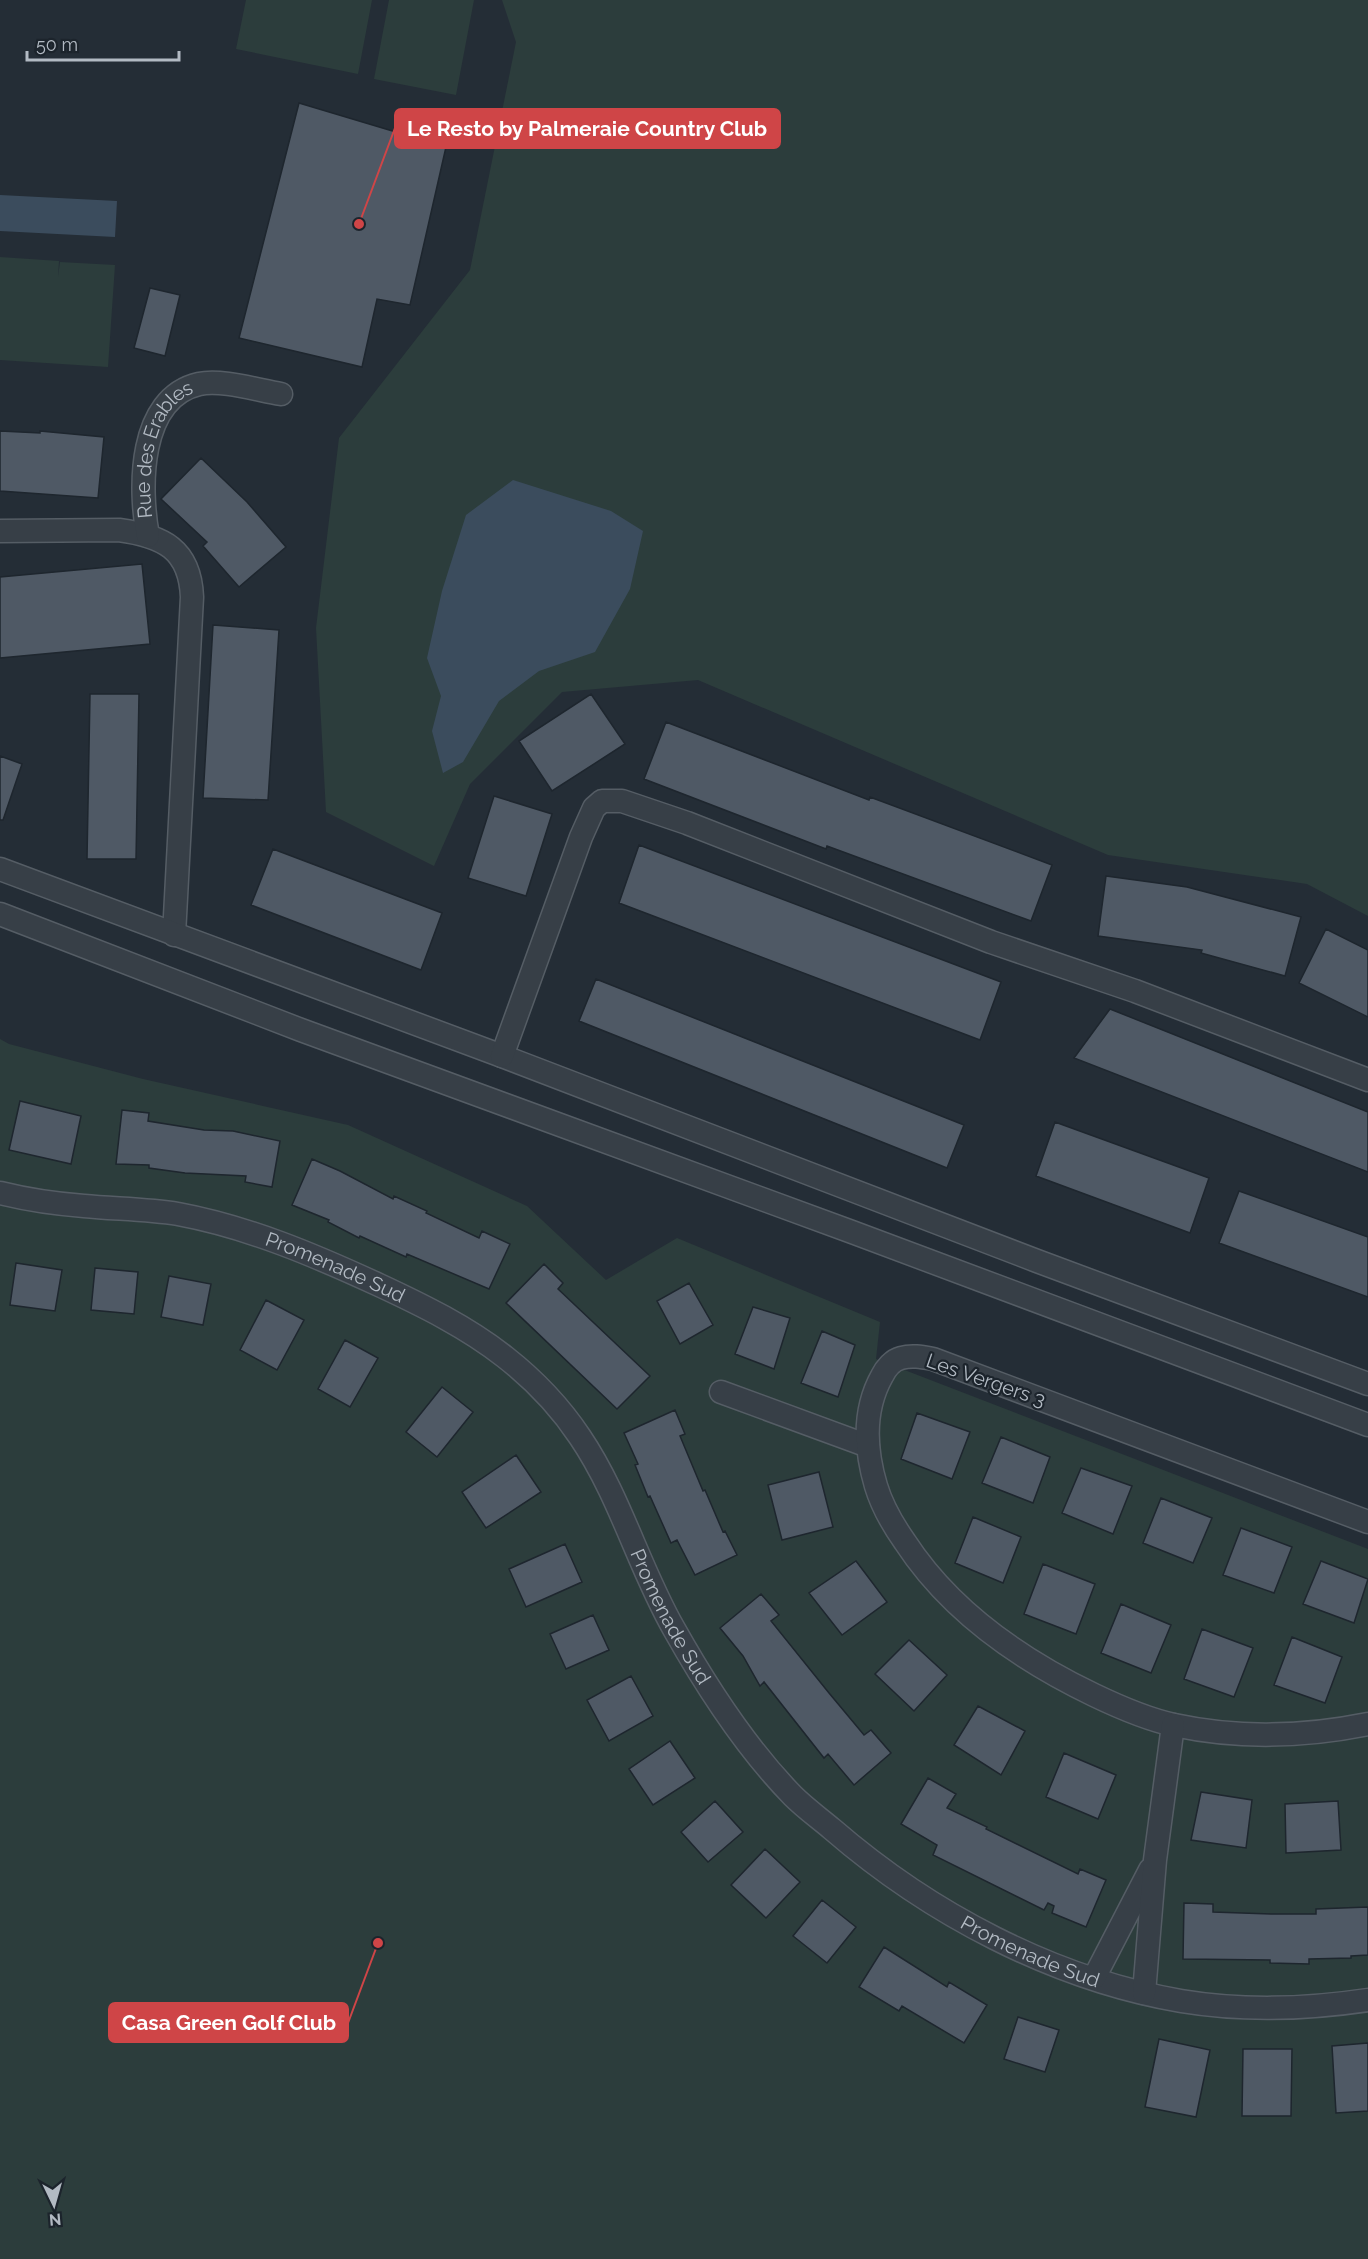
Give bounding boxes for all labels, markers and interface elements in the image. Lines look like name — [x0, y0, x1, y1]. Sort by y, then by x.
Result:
scale bar — [27, 24, 178, 62]
text: 50 m — [36, 34, 78, 55]
callout: Le Resto by Palmeraie Country Club — [395, 109, 780, 148]
text: Le Resto by Palmeraie Country Club — [407, 116, 767, 141]
street label: Rue des Erables — [132, 375, 196, 519]
street label: Promenade Sud — [262, 1227, 409, 1308]
street label: Les Vergers 3 — [923, 1348, 1049, 1412]
street label: Promenade Sud — [625, 1545, 716, 1689]
street label: Promenade Sud — [957, 1910, 1103, 1992]
callout: Casa Green Golf Club — [109, 2003, 348, 2042]
text: Casa Green Golf Club — [122, 2010, 336, 2035]
north arrow — [24, 2175, 84, 2235]
text: N — [48, 2209, 62, 2229]

